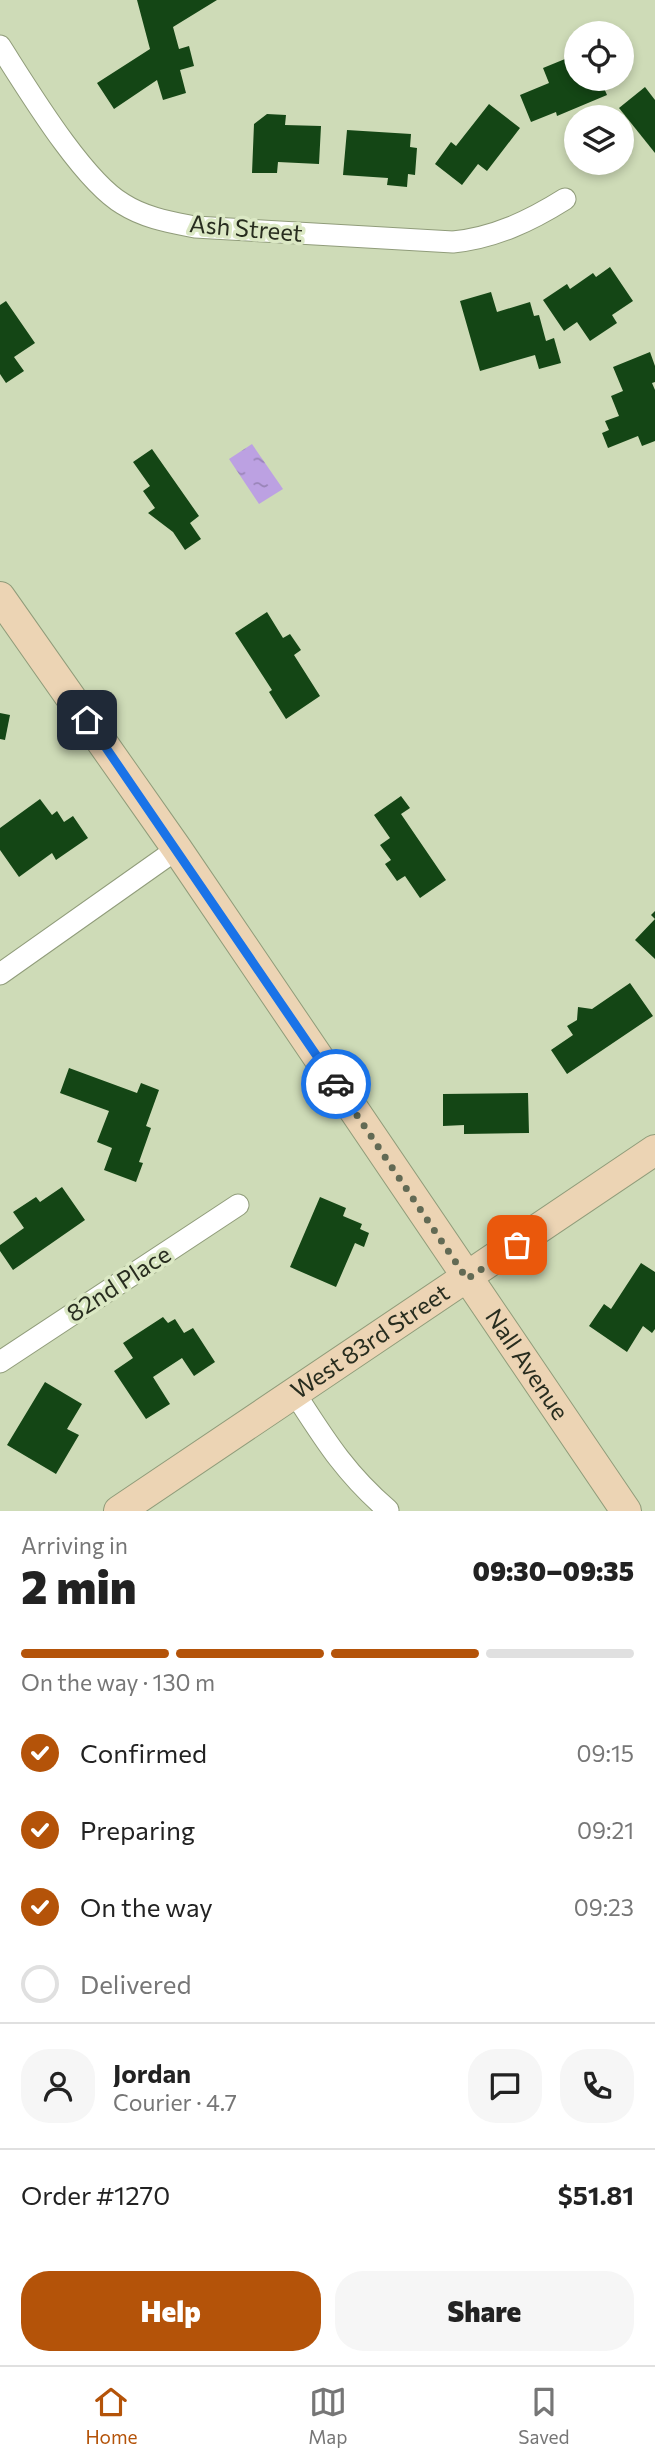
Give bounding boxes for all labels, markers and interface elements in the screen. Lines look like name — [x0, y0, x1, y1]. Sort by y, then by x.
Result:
map controls — [564, 21, 634, 175]
button: locate — [564, 21, 634, 91]
button: layers — [564, 105, 634, 175]
street label: Ash Street — [188, 208, 304, 247]
pin — [57, 690, 117, 750]
icon: home — [68, 701, 106, 739]
courier — [301, 1049, 371, 1119]
icon: car — [317, 1065, 355, 1103]
pin — [487, 1215, 547, 1275]
icon: bag — [498, 1226, 536, 1264]
street label: 82nd Place — [61, 1238, 176, 1327]
street label: West 83rd Street — [285, 1277, 454, 1404]
street label: Nall Avenue — [480, 1303, 576, 1425]
text: Arriving in — [21, 1531, 128, 1559]
text: 09:30–09:35 — [472, 1555, 634, 1586]
text: 2 min — [21, 1557, 137, 1613]
text: On the way · 130 m — [21, 1668, 215, 1696]
icon: check — [21, 1734, 59, 1772]
text: Confirmed — [80, 1737, 207, 1768]
text: 09:15 — [577, 1739, 634, 1767]
icon: check — [21, 1811, 59, 1849]
text: Preparing — [80, 1814, 195, 1845]
text: 09:21 — [577, 1816, 634, 1844]
icon: check — [21, 1888, 59, 1926]
text: On the way — [80, 1891, 213, 1922]
text: 09:23 — [574, 1893, 634, 1921]
text: Delivered — [80, 1968, 191, 1999]
button: person — [21, 2049, 95, 2123]
button: chat — [468, 2049, 542, 2123]
button: phone — [560, 2049, 634, 2123]
text: Jordan — [113, 2057, 191, 2088]
text: Courier · 4.7 — [113, 2088, 237, 2116]
text: Order #1270 — [21, 2179, 170, 2210]
text: $51.81 — [558, 2179, 634, 2210]
button: Help — [21, 2271, 321, 2351]
button: Share — [335, 2271, 634, 2351]
tab: Home — [85, 2383, 138, 2448]
tab: Map — [308, 2383, 348, 2448]
tab: Saved — [518, 2383, 570, 2448]

